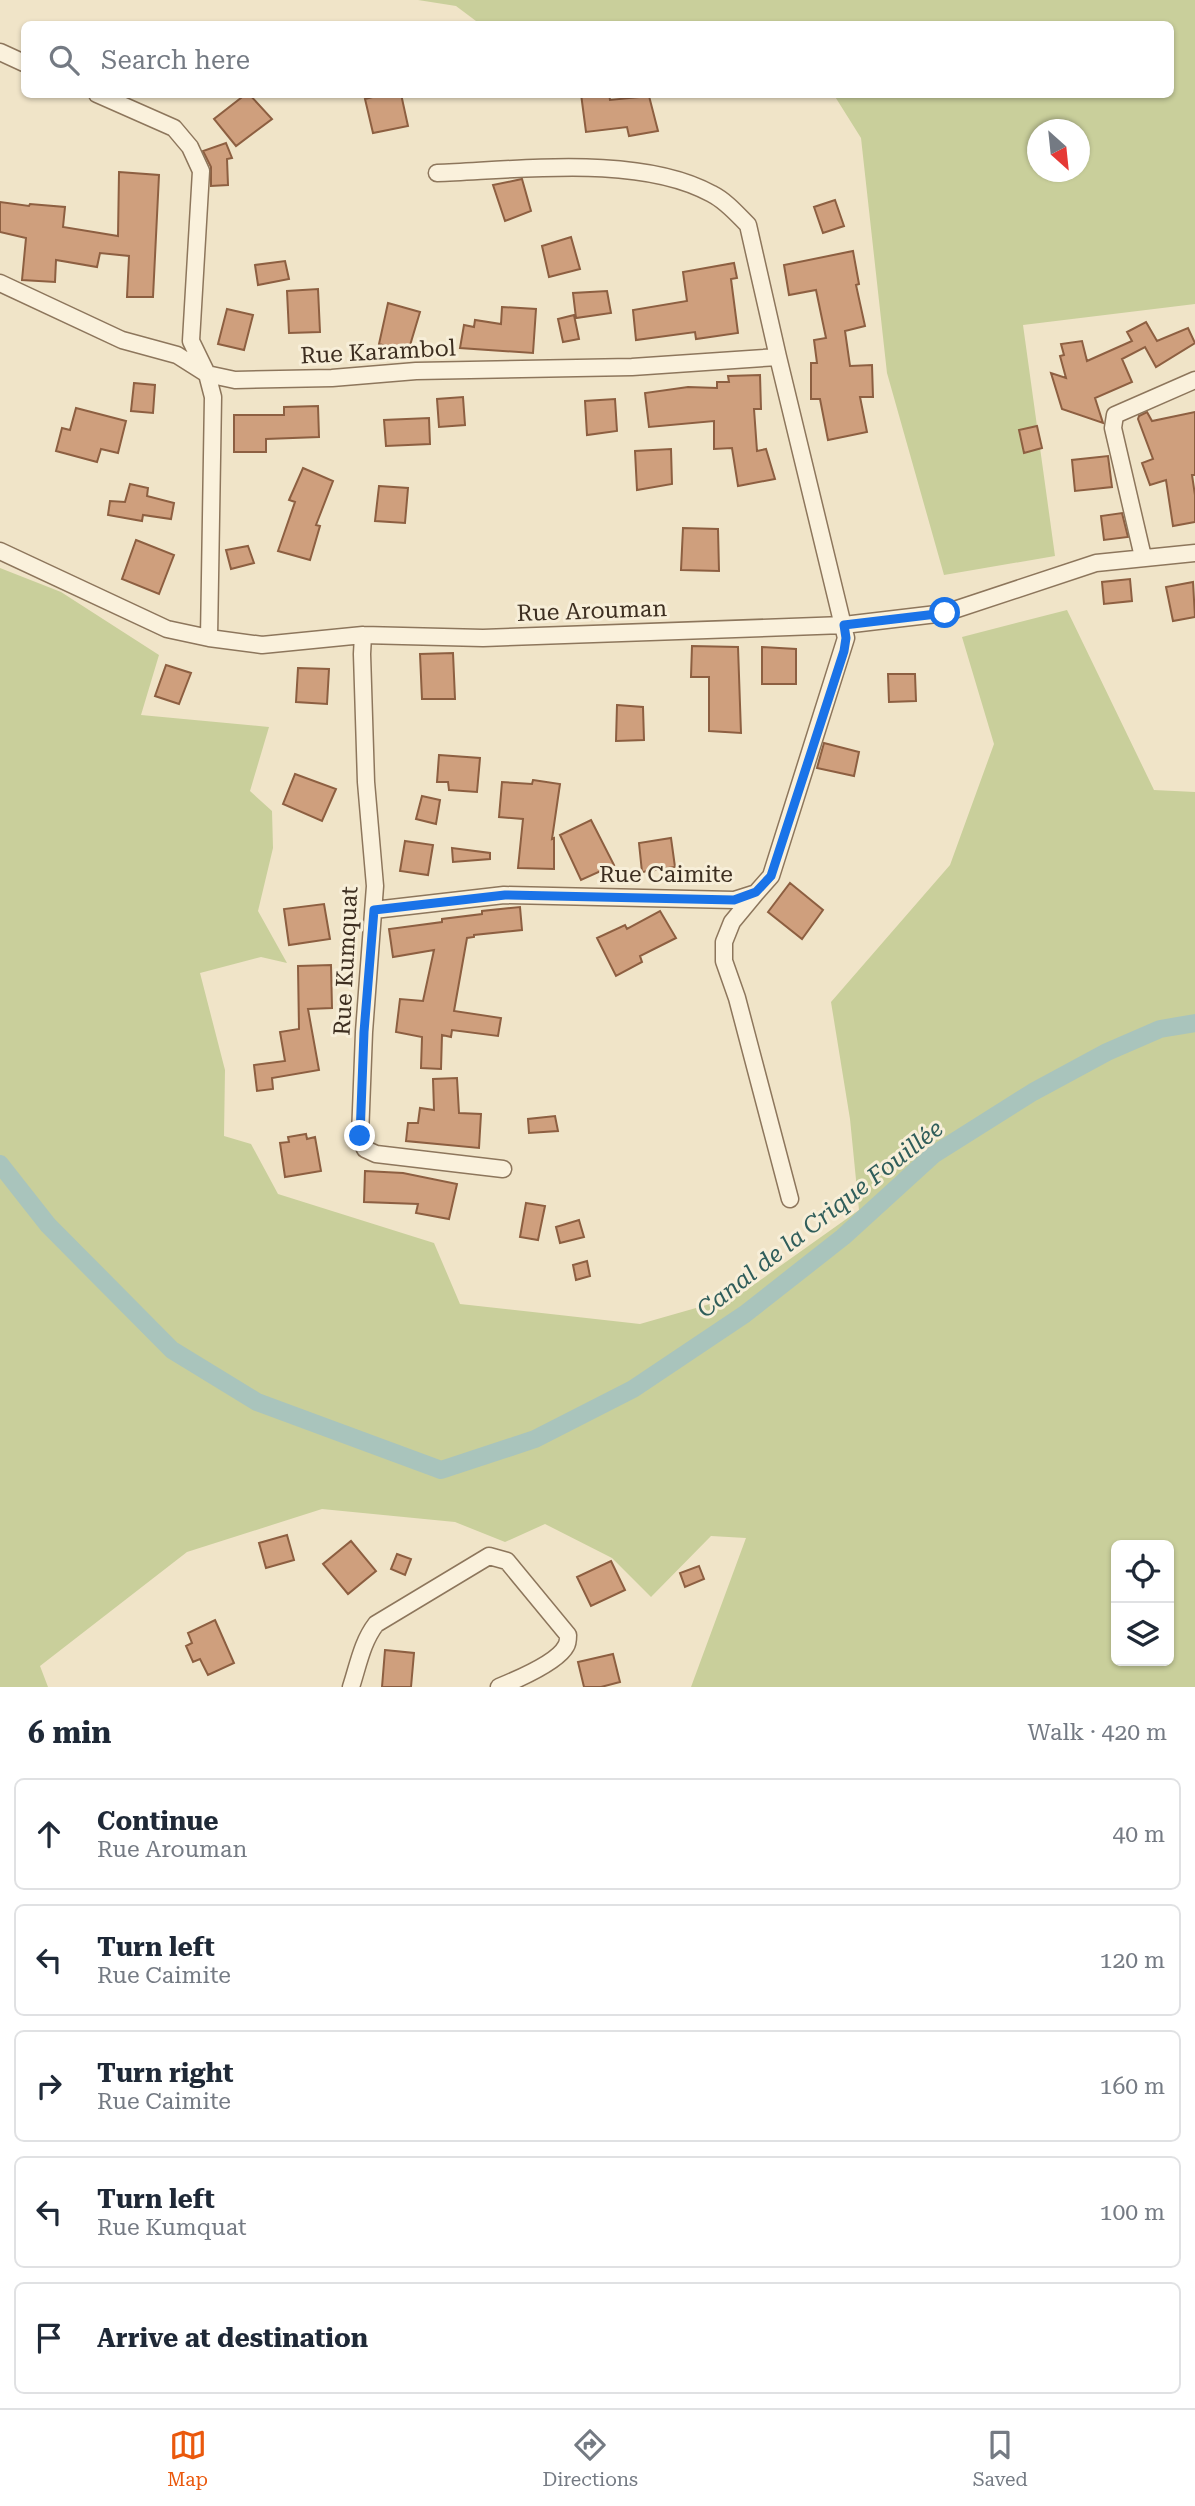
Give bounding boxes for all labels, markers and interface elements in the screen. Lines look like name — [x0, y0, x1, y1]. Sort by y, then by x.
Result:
search box — [21, 21, 1174, 98]
icon: search — [45, 41, 83, 79]
text: Search here — [101, 45, 250, 75]
north arrow — [1027, 119, 1090, 182]
street label: Rue Karambol — [300, 334, 456, 370]
street label: Rue Arouman — [516, 595, 668, 627]
route start — [929, 597, 960, 628]
street label: Rue Caimite — [599, 861, 733, 888]
street label: Rue Kumquat — [329, 885, 363, 1036]
water label: Canal de la Crique Fouillée — [691, 1114, 949, 1324]
route end — [344, 1120, 375, 1151]
map controls — [1111, 1540, 1174, 1666]
button: locate — [1111, 1540, 1174, 1603]
button: layers — [1111, 1603, 1174, 1666]
text: 6 min — [28, 1715, 111, 1750]
text: Walk · 420 m — [1028, 1719, 1167, 1746]
text: Continue — [97, 1806, 219, 1836]
icon: ahead — [30, 1815, 68, 1853]
text: 40 m — [1112, 1821, 1165, 1848]
text: Rue Arouman — [97, 1836, 247, 1863]
text: Turn left — [97, 1932, 215, 1962]
icon: left — [30, 1941, 68, 1979]
text: 120 m — [1100, 1947, 1165, 1974]
text: Rue Caimite — [97, 1962, 231, 1989]
text: Turn right — [97, 2058, 233, 2088]
icon: right — [30, 2067, 68, 2105]
text: 160 m — [1100, 2073, 1165, 2100]
text: Rue Caimite — [97, 2088, 231, 2115]
text: Turn left — [97, 2184, 215, 2214]
icon: left — [30, 2193, 68, 2231]
text: 100 m — [1100, 2199, 1165, 2226]
text: Rue Kumquat — [97, 2214, 247, 2241]
icon: arrive — [30, 2319, 68, 2357]
text: Arrive at destination — [97, 2323, 368, 2353]
tab: Map — [167, 2426, 208, 2491]
tab: Directions — [542, 2426, 638, 2491]
tab: Saved — [973, 2426, 1028, 2491]

